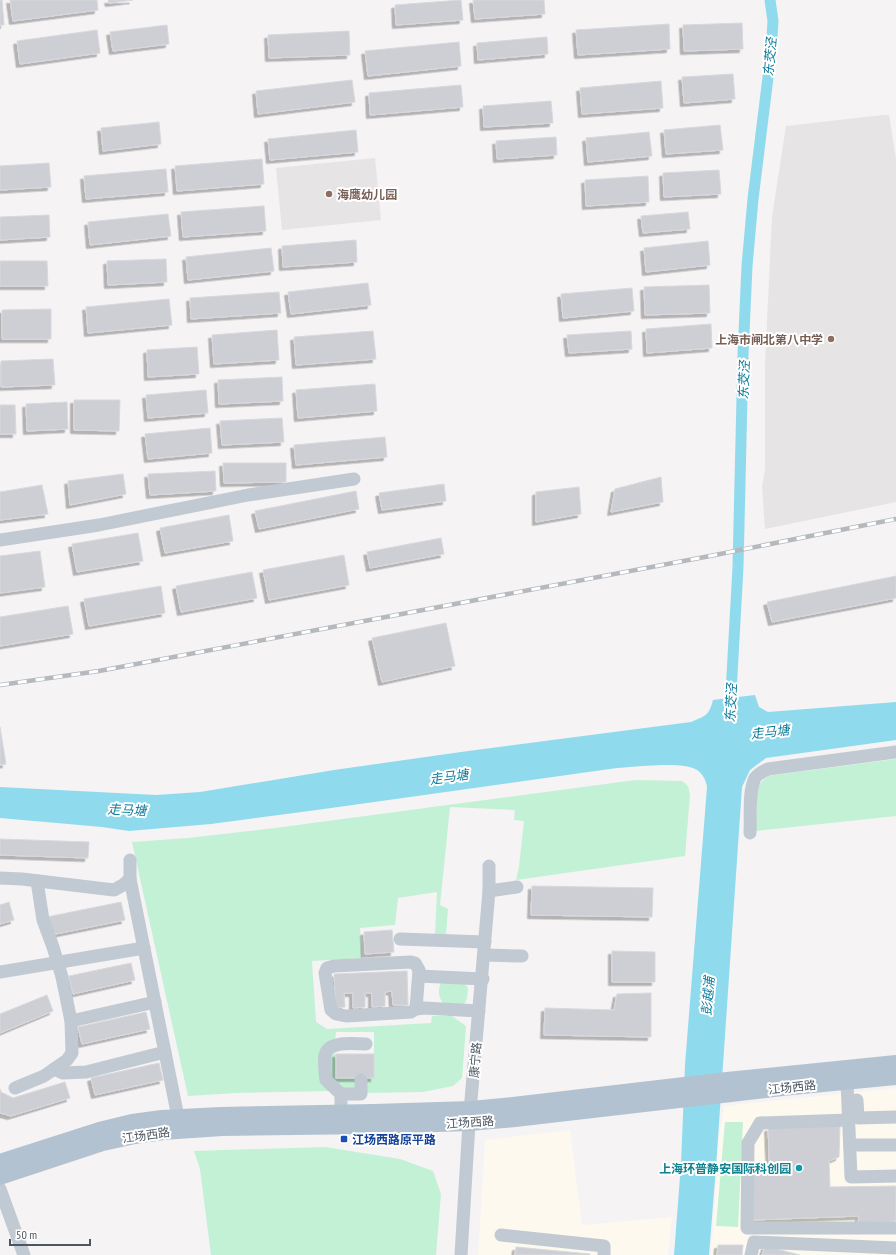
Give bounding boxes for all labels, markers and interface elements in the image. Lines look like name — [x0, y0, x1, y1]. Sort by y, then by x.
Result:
water label: 东茭泾 — [760, 35, 780, 77]
place label: 海鹰幼儿园 — [337, 187, 397, 202]
marker: 海鹰幼儿园 — [324, 189, 334, 199]
place label: 上海市闸北第八中学 — [715, 332, 823, 347]
marker: 上海市闸北第八中学 — [826, 334, 836, 344]
water label: 东茭泾 — [735, 358, 753, 400]
water label: 东茭泾 — [721, 681, 741, 723]
water label: 走马塘 — [750, 721, 792, 743]
water label: 走马塘 — [428, 766, 471, 788]
water label: 走马塘 — [107, 801, 149, 819]
water label: 彭越浦 — [698, 974, 718, 1016]
street label: 康宁路 — [466, 1041, 484, 1079]
street label: 江场西路 — [767, 1077, 817, 1097]
street label: 江场西路 — [446, 1113, 494, 1131]
street label: 江场西路 — [121, 1124, 171, 1146]
place label: 江场西路原平路 — [352, 1132, 436, 1147]
marker: 江场西路原平路 — [339, 1134, 349, 1144]
place label: 上海环普静安国际科创园 — [659, 1161, 791, 1176]
marker: 上海环普静安国际科创园 — [794, 1163, 804, 1173]
scale bar — [10, 1221, 90, 1247]
text: 50 m — [16, 1227, 37, 1242]

